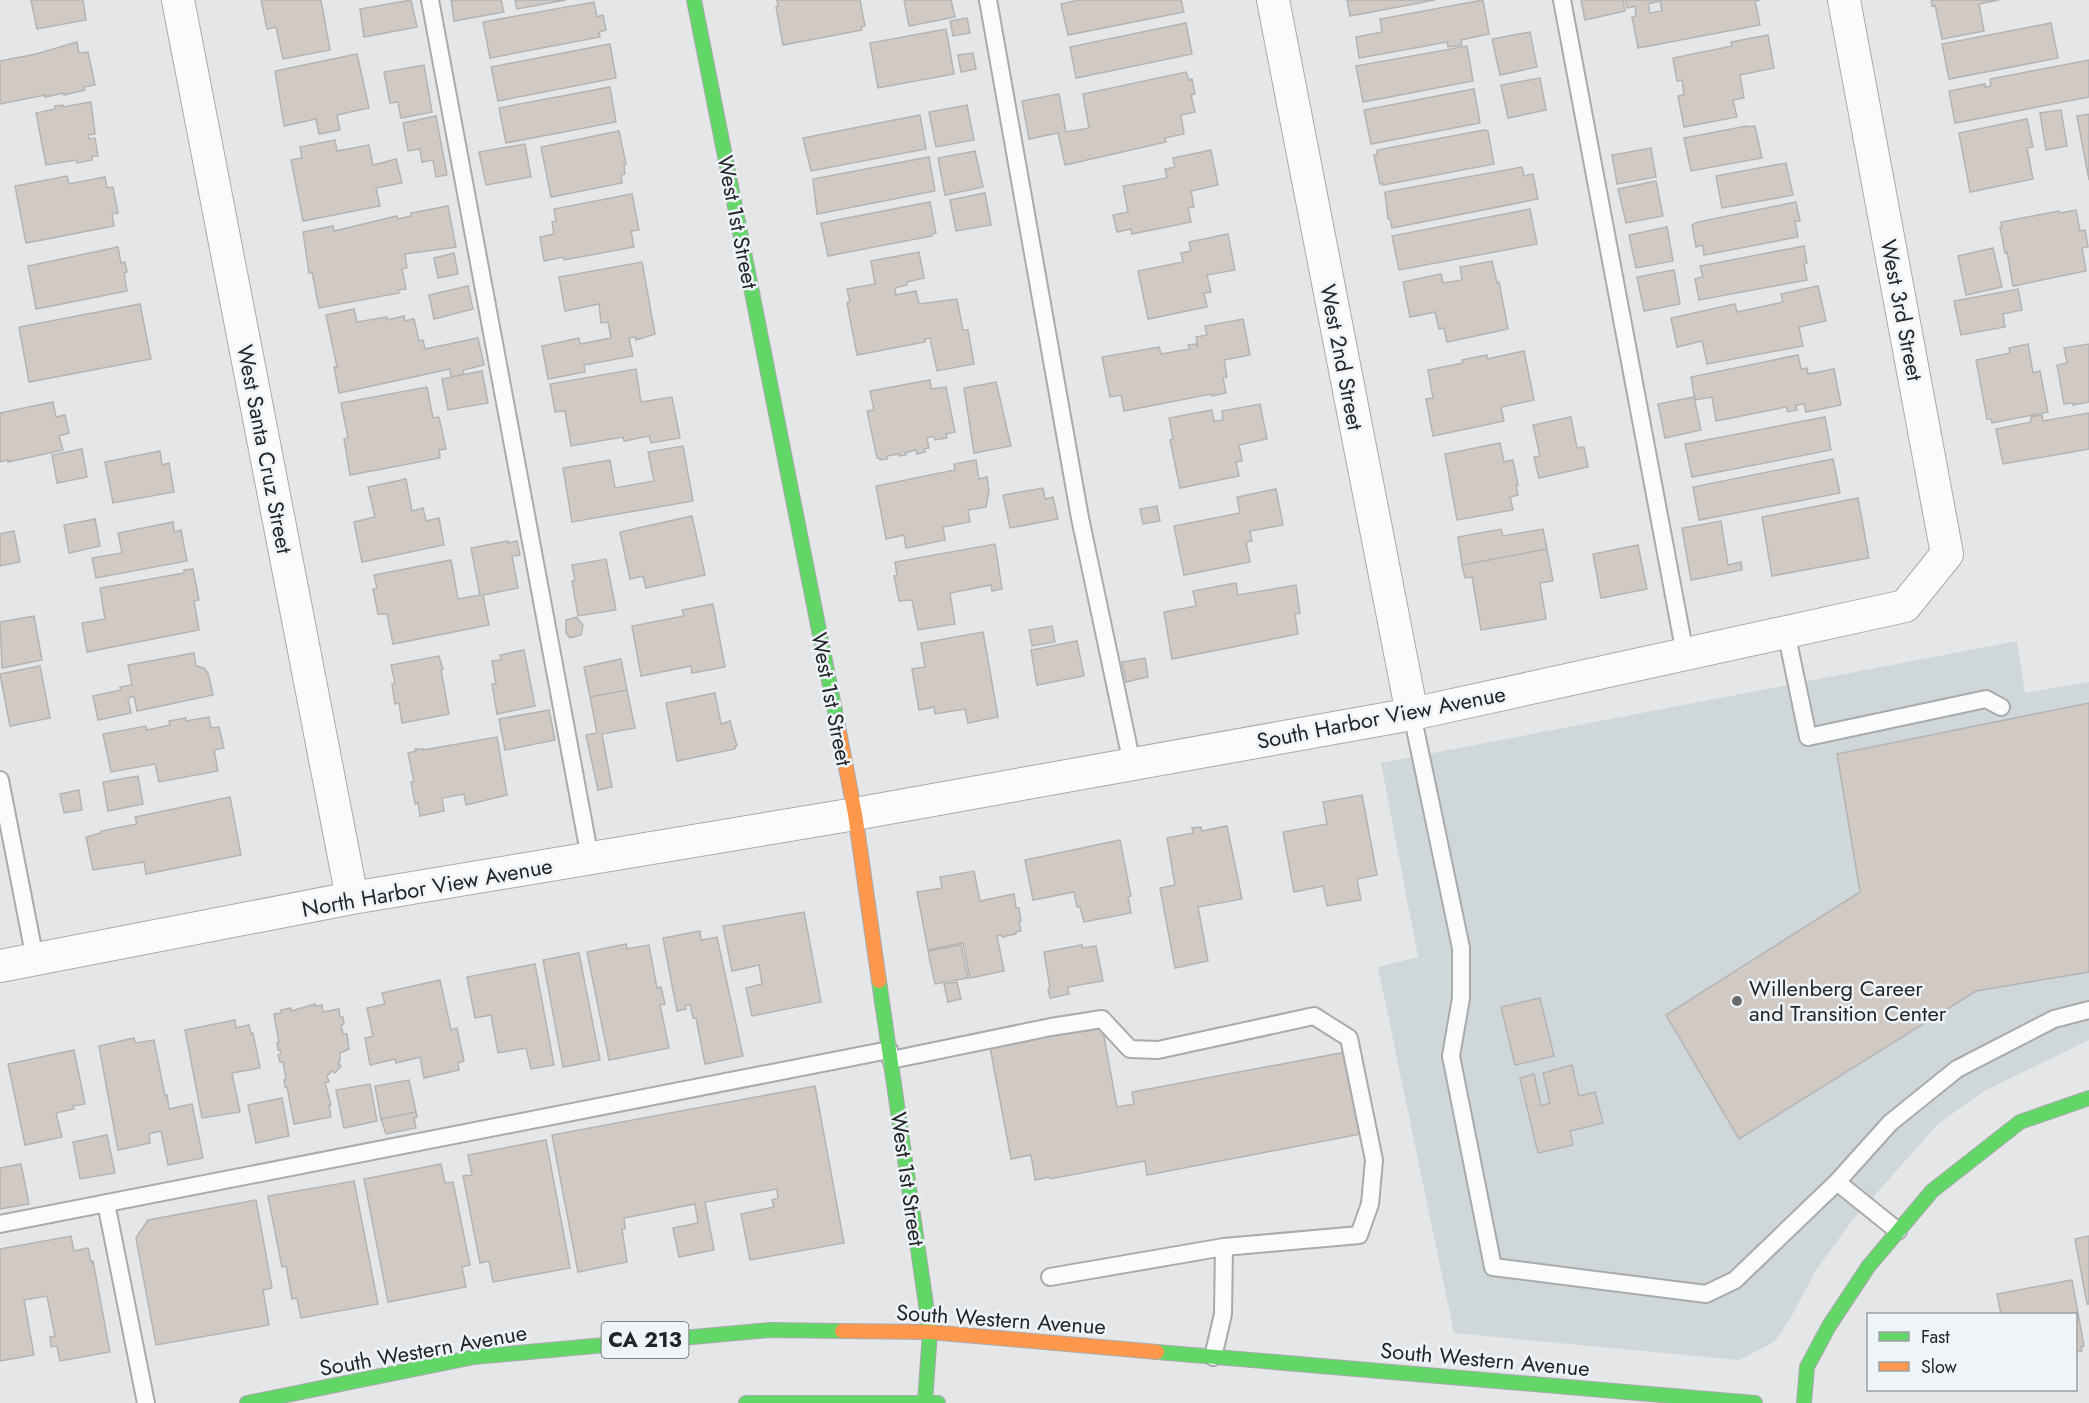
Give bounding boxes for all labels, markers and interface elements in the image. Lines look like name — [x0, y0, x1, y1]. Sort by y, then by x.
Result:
street label: West 1st Street — [709, 153, 767, 292]
street label: West 3rd Street — [1873, 237, 1932, 384]
street label: West 2nd Street — [1312, 281, 1372, 433]
street label: West Santa Cruz Street — [229, 342, 301, 557]
street label: West 1st Street — [803, 630, 861, 769]
street label: South Harbor View Avenue — [1254, 677, 1508, 757]
street label: North Harbor View Avenue — [299, 849, 555, 925]
place label: Willenberg Career and Transition Center — [1749, 972, 1947, 1029]
marker: Willenberg Career and Transition Center — [1730, 994, 1744, 1008]
street label: West 1st Street — [883, 1110, 933, 1249]
street label: South Western Avenue — [895, 1296, 1107, 1342]
legend — [1867, 1313, 2077, 1391]
street label: South Western Avenue — [317, 1316, 529, 1384]
road number: CA 213 — [602, 1322, 688, 1358]
text: Fast — [1921, 1324, 1950, 1350]
street label: South Western Avenue — [1379, 1334, 1591, 1384]
text: Slow — [1921, 1354, 1958, 1380]

